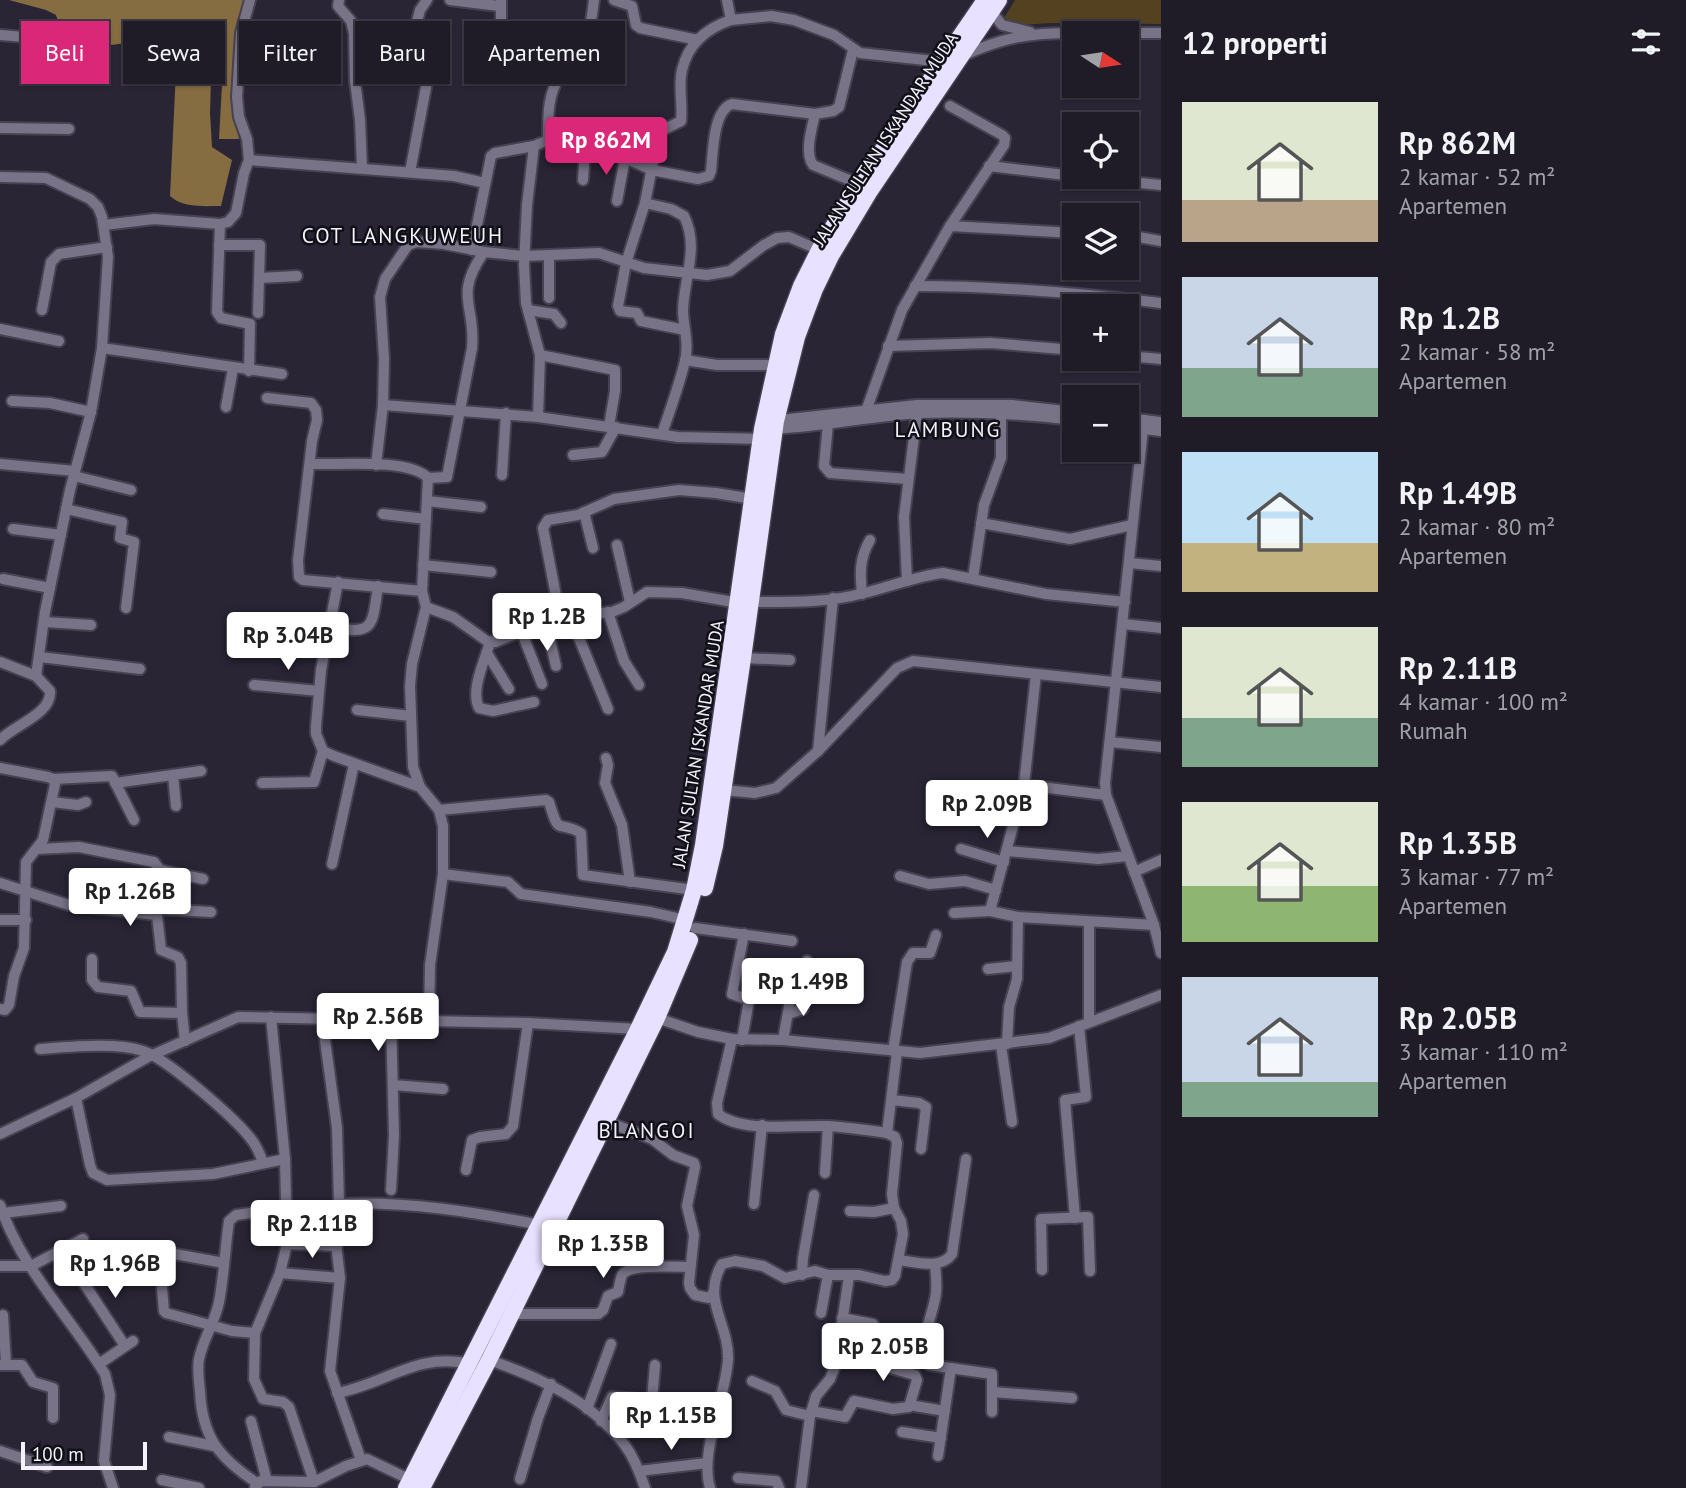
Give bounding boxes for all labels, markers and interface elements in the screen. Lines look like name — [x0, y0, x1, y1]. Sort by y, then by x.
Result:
chip: Beli — [21, 21, 109, 84]
chip: Sewa — [123, 21, 225, 84]
chip: Filter — [239, 21, 341, 84]
chip: Baru — [355, 21, 450, 84]
chip: Apartemen — [464, 21, 625, 84]
north arrow — [1062, 21, 1139, 98]
map controls — [1062, 21, 1139, 462]
text: 12 properti — [1182, 23, 1328, 62]
icon: filters — [1627, 23, 1665, 61]
street label: JALAN SULTAN ISKANDAR MUDA — [807, 27, 963, 251]
button: locate — [1062, 112, 1139, 189]
pin: Rp 862M — [541, 118, 671, 177]
text: Rp 862M — [1399, 123, 1516, 162]
text: Rp 862M — [561, 125, 651, 154]
icon: home — [1238, 130, 1322, 214]
text: 2 kamar · 52 m² — [1399, 162, 1555, 191]
text: Apartemen — [1399, 191, 1507, 220]
button: layers — [1062, 203, 1139, 280]
district label: COT LANGKUWEUH — [302, 222, 504, 249]
button: + — [1062, 294, 1139, 371]
text: Rp 1.2B — [1399, 298, 1500, 337]
icon: home — [1238, 305, 1322, 389]
text: 2 kamar · 58 m² — [1399, 337, 1555, 366]
text: Apartemen — [1399, 366, 1507, 395]
button: − — [1062, 385, 1139, 462]
district label: LAMBUNG — [895, 416, 1001, 443]
text: Rp 1.49B — [1399, 473, 1517, 512]
icon: home — [1238, 480, 1322, 564]
text: 2 kamar · 80 m² — [1399, 512, 1555, 541]
text: Apartemen — [1399, 541, 1507, 570]
pin: Rp 1.2B — [482, 594, 612, 653]
text: Rp 1.2B — [508, 601, 586, 630]
pin: Rp 3.04B — [216, 612, 360, 672]
street label: JALAN SULTAN ISKANDAR MUDA — [667, 618, 729, 870]
text: Rp 3.04B — [243, 620, 333, 649]
text: Rp 2.11B — [1399, 648, 1517, 687]
icon: home — [1238, 655, 1322, 739]
text: 4 kamar · 100 m² — [1399, 687, 1568, 716]
text: Rumah — [1399, 716, 1468, 745]
pin: Rp 2.09B — [915, 780, 1059, 840]
text: Rp 2.09B — [942, 788, 1032, 817]
text: Rp 1.35B — [1399, 823, 1517, 862]
icon: home — [1238, 830, 1322, 914]
text: 3 kamar · 77 m² — [1399, 862, 1554, 891]
pin: Rp 1.26B — [58, 869, 202, 928]
text: Rp 1.26B — [85, 876, 175, 905]
text: Apartemen — [1399, 891, 1507, 920]
pin: Rp 1.49B — [731, 958, 875, 1018]
text: Rp 1.49B — [758, 966, 848, 995]
pin: Rp 2.56B — [306, 993, 450, 1053]
text: Rp 2.05B — [1399, 998, 1517, 1037]
text: Rp 2.56B — [333, 1001, 423, 1030]
icon: home — [1238, 1005, 1322, 1089]
text: 3 kamar · 110 m² — [1399, 1037, 1568, 1066]
text: Apartemen — [1399, 1066, 1507, 1095]
district label: BLANGOI — [599, 1117, 696, 1144]
pin: Rp 2.11B — [240, 1200, 384, 1260]
text: Rp 2.11B — [267, 1208, 357, 1237]
pin: Rp 1.35B — [531, 1220, 675, 1280]
text: Rp 1.35B — [558, 1228, 648, 1257]
pin: Rp 1.96B — [43, 1240, 187, 1300]
text: Rp 1.96B — [70, 1248, 160, 1277]
pin: Rp 2.05B — [811, 1324, 955, 1383]
text: Rp 2.05B — [838, 1331, 928, 1360]
pin: Rp 1.15B — [599, 1392, 743, 1452]
text: Rp 1.15B — [626, 1400, 716, 1429]
scale bar — [21, 1439, 147, 1471]
text: 100 m — [32, 1442, 84, 1466]

